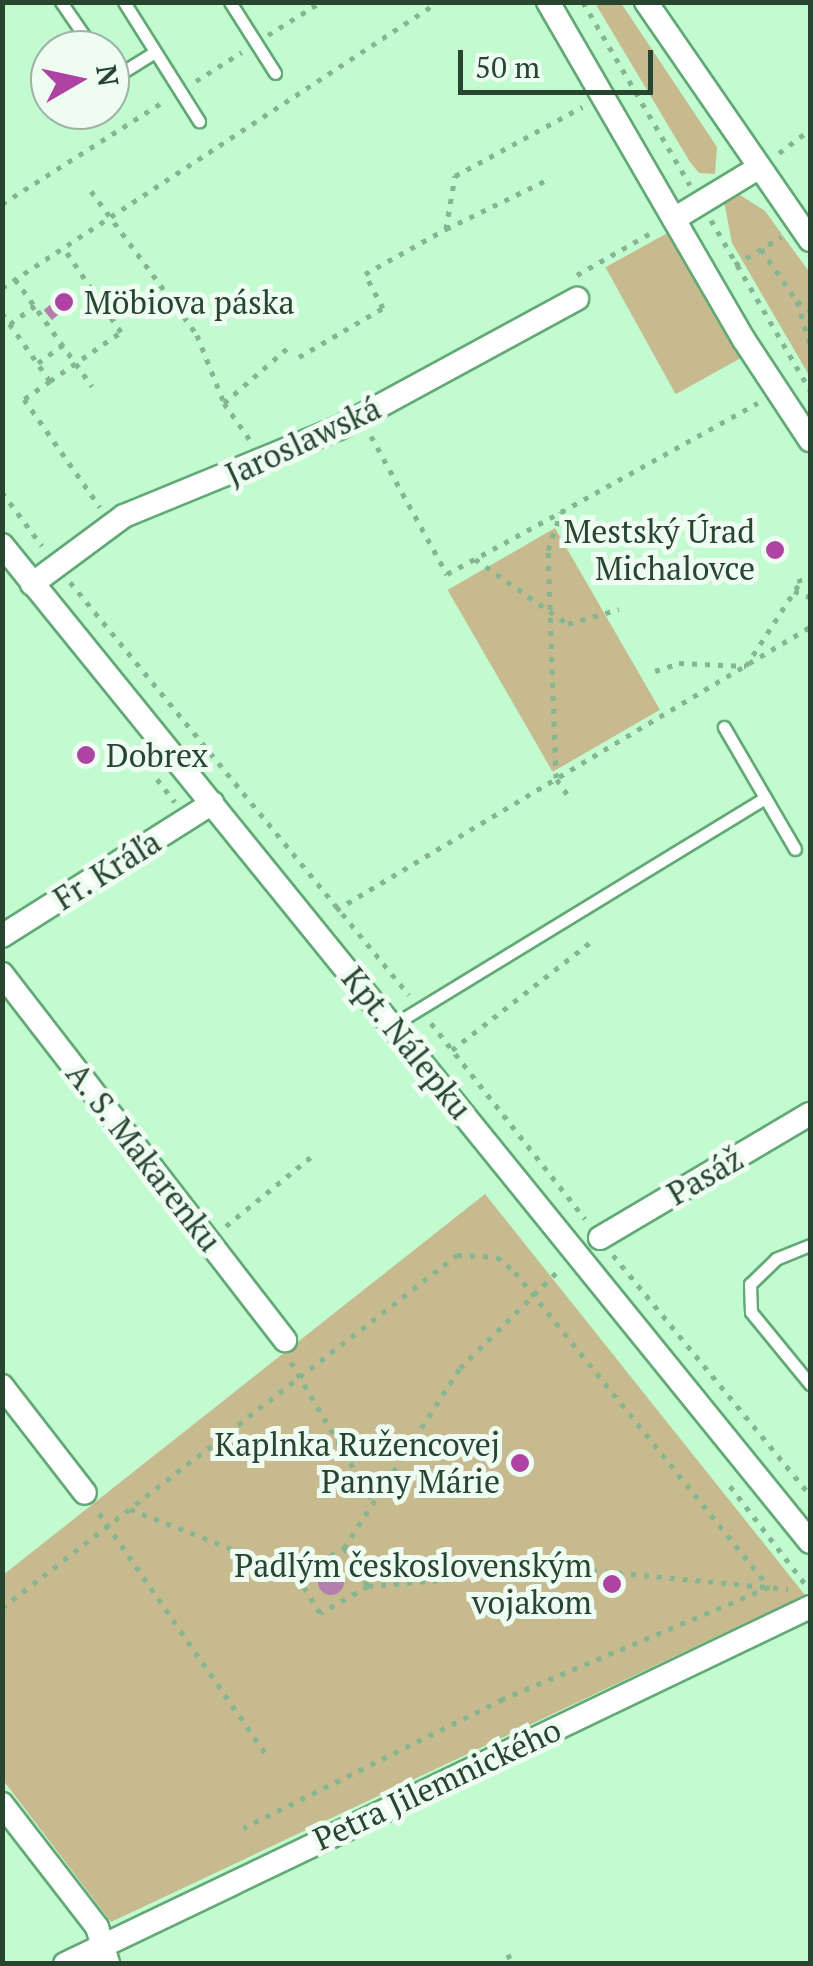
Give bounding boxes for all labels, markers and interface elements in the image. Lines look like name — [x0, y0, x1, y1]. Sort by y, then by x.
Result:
north arrow — [30, 30, 130, 130]
scale bar — [463, 30, 658, 92]
text: 50 m — [475, 47, 540, 87]
text: N — [88, 62, 128, 89]
place label: Möbiova páska — [84, 283, 295, 321]
marker: Möbiova páska — [53, 291, 75, 313]
street label: Jaroslawská — [219, 388, 387, 494]
place label: Mestský Úrad Michalovce — [563, 513, 755, 588]
marker: Mestský Úrad Michalovce — [764, 539, 786, 561]
place label: Dobrex — [106, 736, 208, 774]
marker: Dobrex — [75, 744, 97, 766]
street label: Fr. Kráľa — [46, 822, 168, 918]
street label: Kpt. Nálepku — [334, 959, 480, 1127]
street label: A. S. Makarenku — [58, 1054, 230, 1260]
street label: Pasáž — [660, 1139, 750, 1213]
place label: Kaplnka Ružencovej Panny Márie — [214, 1426, 500, 1501]
marker: Kaplnka Ružencovej Panny Márie — [509, 1452, 531, 1474]
place label: Padlým československým vojakom — [234, 1547, 592, 1622]
marker: Padlým československým vojakom — [601, 1573, 623, 1595]
street label: Petra Jilemnického — [307, 1710, 567, 1858]

